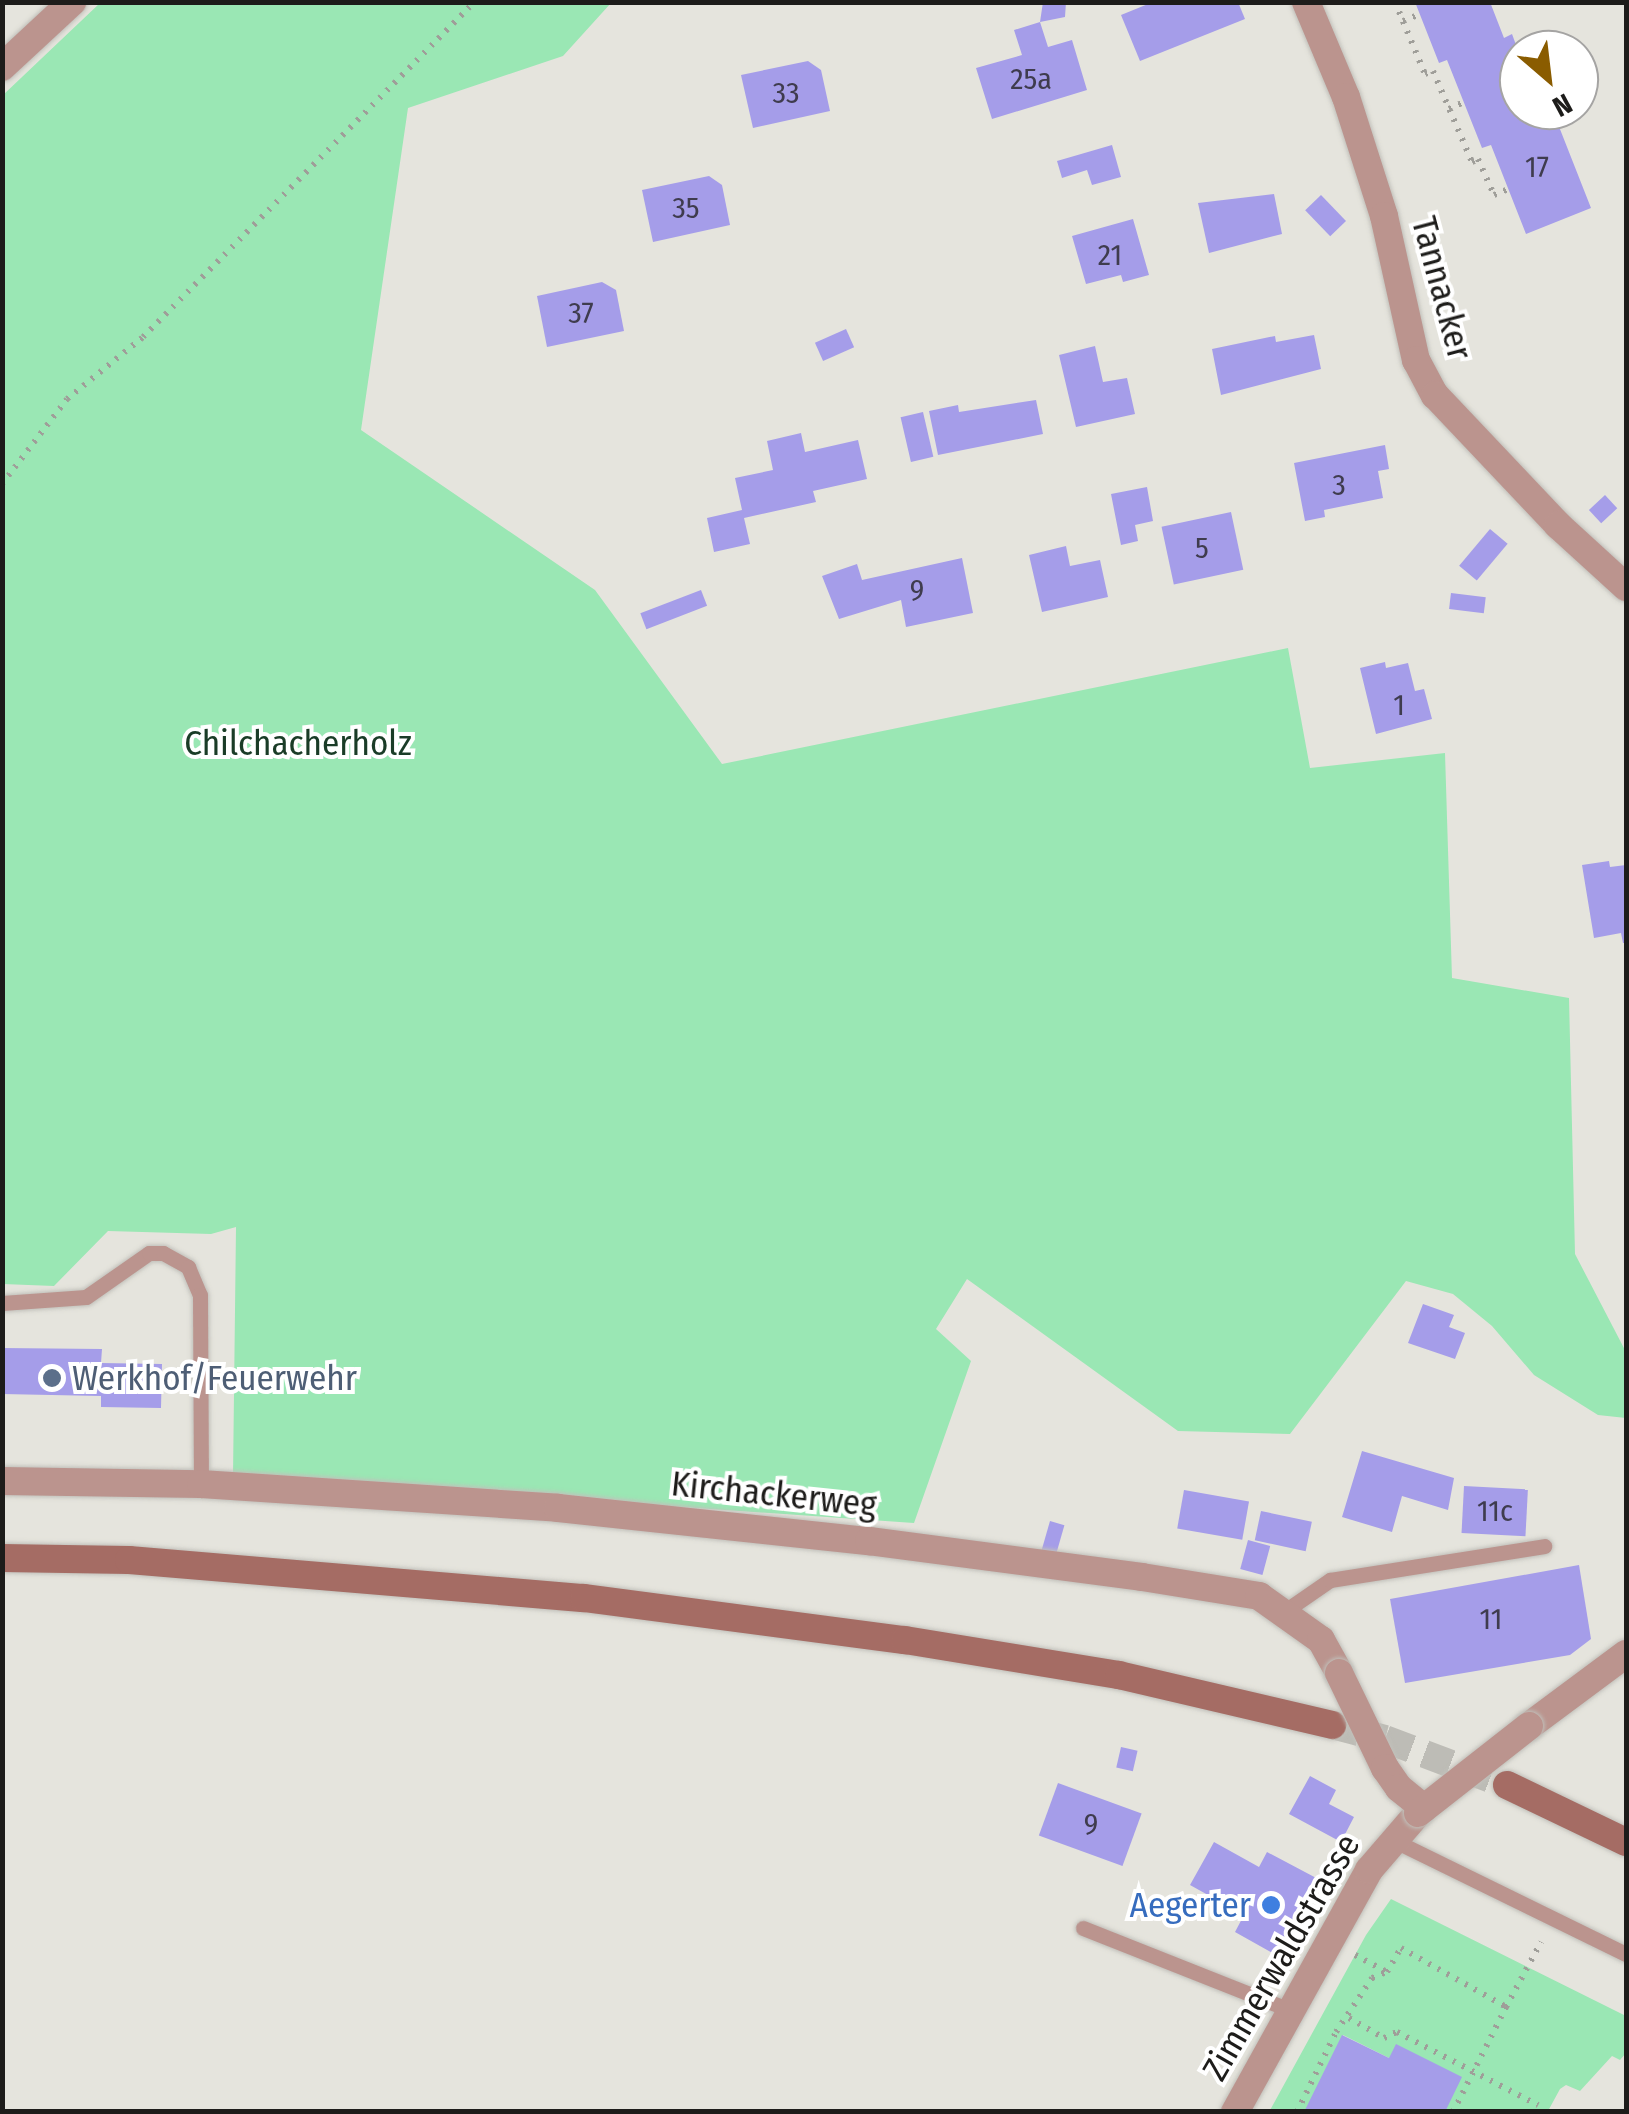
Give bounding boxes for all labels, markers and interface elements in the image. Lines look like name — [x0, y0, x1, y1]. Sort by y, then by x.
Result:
north arrow — [1499, 30, 1599, 130]
house number: 25a — [1010, 61, 1052, 97]
house number: 33 — [772, 75, 800, 111]
text: N — [1547, 87, 1578, 124]
house number: 17 — [1525, 149, 1549, 185]
house number: 35 — [672, 190, 700, 226]
street label: Tannacker — [1403, 212, 1481, 364]
house number: 21 — [1098, 237, 1122, 273]
house number: 37 — [568, 295, 594, 331]
house number: 3 — [1332, 467, 1346, 503]
house number: 5 — [1195, 530, 1209, 566]
house number: 9 — [910, 572, 924, 608]
house number: 1 — [1393, 687, 1405, 723]
park label: Chilchacherholz — [184, 722, 412, 764]
place label: Werkhof/Feuerwehr — [72, 1357, 357, 1399]
marker: Werkhof/Feuerwehr — [41, 1367, 63, 1389]
street label: Kirchackerweg — [669, 1462, 879, 1526]
house number: 11c — [1477, 1493, 1513, 1529]
house number: 11 — [1480, 1601, 1502, 1637]
house number: 9 — [1084, 1806, 1098, 1842]
street label: Zimmerwaldstrasse — [1194, 1827, 1368, 2087]
place label: Aegerter — [1129, 1884, 1251, 1926]
marker: Aegerter — [1260, 1894, 1282, 1916]

